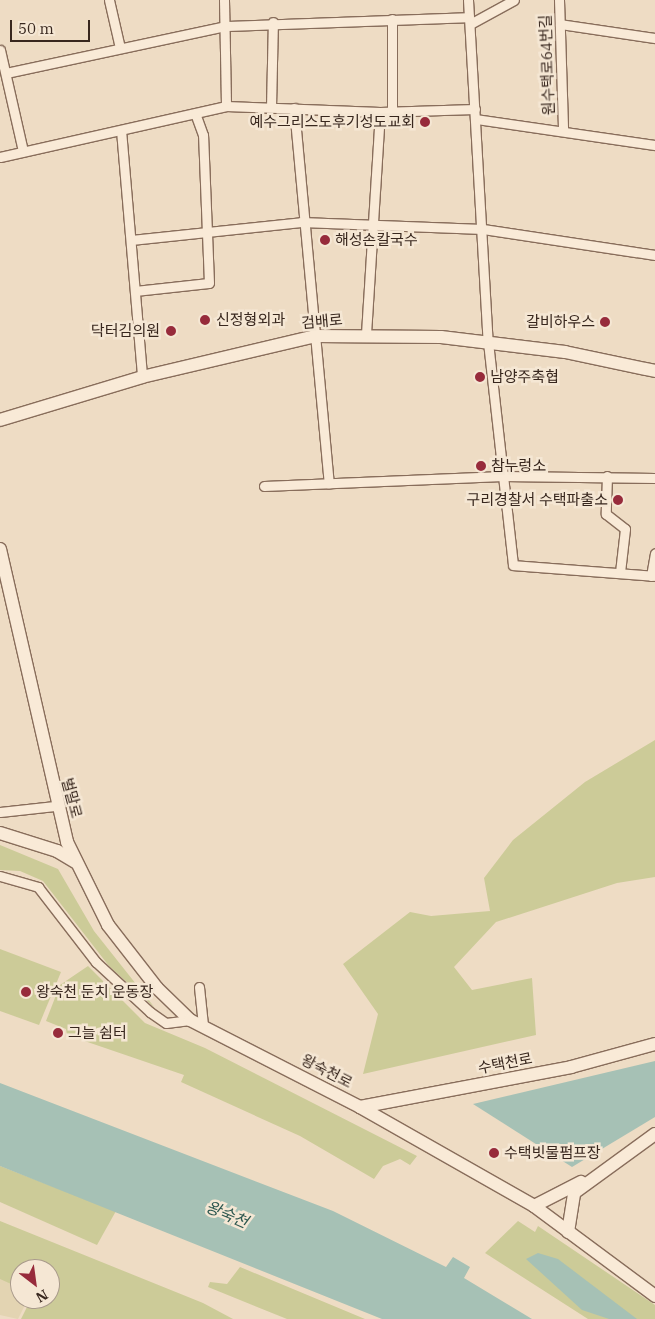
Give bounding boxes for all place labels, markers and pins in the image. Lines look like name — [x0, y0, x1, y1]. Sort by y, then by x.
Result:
place label: 예수그리스도후기성도교회 — [249, 113, 415, 131]
marker: 예수그리스도후기성도교회 — [419, 116, 431, 128]
place label: 해성손칼국수 — [335, 231, 418, 249]
marker: 해성손칼국수 — [319, 234, 331, 246]
place label: 신정형외과 — [216, 311, 285, 329]
marker: 신정형외과 — [198, 313, 212, 327]
place label: 갈비하우스 — [526, 313, 595, 331]
marker: 갈비하우스 — [599, 316, 611, 328]
place label: 닥터김의원 — [91, 322, 160, 340]
marker: 닥터김의원 — [164, 324, 178, 338]
place label: 남양주축협 — [490, 368, 559, 386]
marker: 남양주축협 — [474, 371, 486, 383]
place label: 참누렁소 — [491, 457, 546, 475]
marker: 참누렁소 — [475, 460, 487, 472]
place label: 구리경찰서 수택파출소 — [467, 491, 608, 509]
marker: 구리경찰서 수택파출소 — [612, 494, 624, 506]
place label: 왕숙천 둔치 운동장 — [36, 983, 153, 1001]
marker: 왕숙천 둔치 운동장 — [20, 986, 32, 998]
place label: 그늘 쉼터 — [68, 1024, 127, 1042]
marker: 그늘 쉼터 — [52, 1027, 64, 1039]
place label: 수택빗물펌프장 — [504, 1144, 601, 1162]
marker: 수택빗물펌프장 — [488, 1147, 500, 1159]

